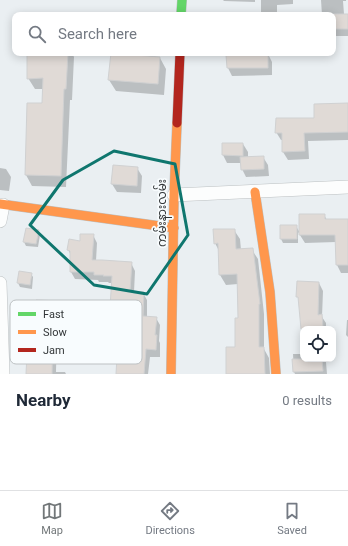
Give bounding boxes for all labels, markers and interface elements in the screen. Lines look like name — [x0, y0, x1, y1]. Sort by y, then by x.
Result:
search box — [12, 12, 336, 56]
icon: search — [26, 23, 48, 45]
text: Search here — [58, 25, 137, 43]
street label: ကမ်းနားလမ်း — [153, 179, 172, 247]
legend — [10, 300, 142, 364]
text: Fast — [43, 308, 65, 321]
text: Slow — [43, 326, 67, 339]
map controls — [300, 326, 336, 362]
button: locate — [300, 326, 336, 362]
text: Jam — [43, 344, 65, 357]
text: Nearby — [16, 390, 71, 410]
text: 0 results — [282, 393, 332, 408]
tab: Map — [41, 500, 63, 537]
tab: Directions — [145, 500, 195, 537]
tab: Saved — [277, 500, 307, 537]

